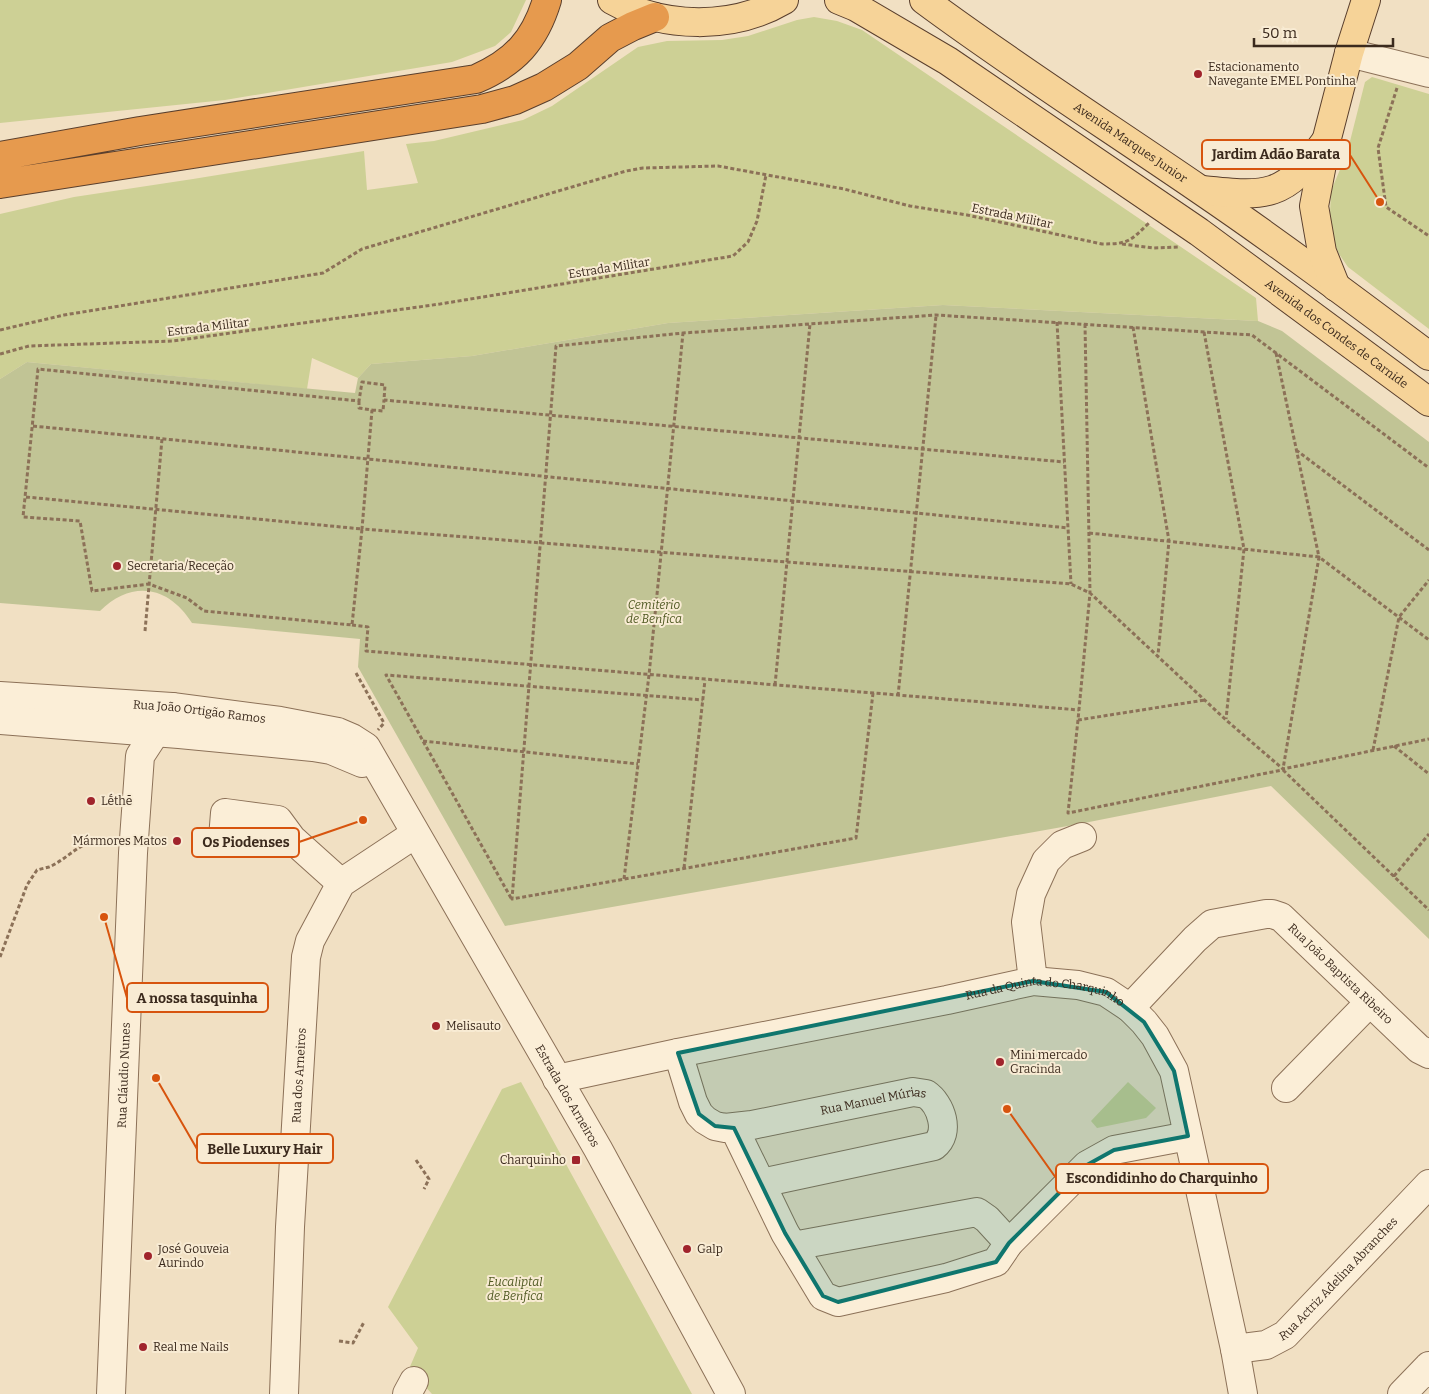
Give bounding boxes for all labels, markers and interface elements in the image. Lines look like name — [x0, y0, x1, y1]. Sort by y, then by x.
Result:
scale bar — [1254, 15, 1393, 47]
text: 50 m — [1262, 24, 1298, 42]
place label: Estacionamento Navegante EMEL Pontinha — [1208, 60, 1356, 88]
marker: Estacionamento Navegante EMEL Pontinha — [1192, 68, 1204, 80]
street label: Avenida Marques Junior — [1071, 100, 1190, 186]
callout: Jardim Adão Barata — [1202, 140, 1350, 169]
text: Jardim Adão Barata — [1211, 146, 1340, 163]
street label: Estrada Militar — [970, 201, 1054, 232]
street label: Estrada Militar — [567, 255, 651, 281]
street label: Avenida dos Condes de Carnide — [1263, 276, 1411, 391]
street label: Estrada Militar — [166, 315, 250, 339]
place label: Secretaria/Receção — [127, 559, 234, 573]
marker: Secretaria/Receção — [111, 560, 123, 572]
park label: Cemitério de Benfica — [626, 598, 682, 626]
street label: Rua João Ortigão Ramos — [132, 698, 267, 726]
place label: Lḗthē — [101, 793, 132, 808]
marker: Lḗthē — [85, 795, 97, 807]
callout: Os Piodenses — [192, 828, 299, 857]
place label: Mármores Matos — [73, 834, 167, 848]
text: Os Piodenses — [202, 834, 290, 851]
marker: Mármores Matos — [171, 835, 183, 847]
street label: Rua João Baptista Ribeiro — [1285, 921, 1396, 1027]
street label: Rua da Quinta do Charquinho — [964, 974, 1127, 1009]
callout: A nossa tasquinha — [127, 983, 268, 1012]
text: A nossa tasquinha — [136, 990, 258, 1007]
place label: Melisauto — [446, 1019, 501, 1033]
marker: Melisauto — [430, 1020, 442, 1032]
street label: Rua Cláudio Nunes — [115, 1022, 133, 1128]
street label: Rua dos Arneiros — [289, 1027, 309, 1123]
street label: Estrada dos Arneiros — [532, 1042, 603, 1150]
place label: Mini mercado Gracinda — [1010, 1048, 1087, 1076]
marker: Mini mercado Gracinda — [994, 1056, 1006, 1068]
street label: Rua Manuel Múrias — [819, 1085, 928, 1118]
callout: Belle Luxury Hair — [197, 1134, 333, 1163]
text: Belle Luxury Hair — [207, 1141, 323, 1158]
place label: Charquinho — [500, 1153, 566, 1167]
marker: Charquinho — [570, 1154, 582, 1166]
callout: Escondidinho do Charquinho — [1056, 1164, 1268, 1193]
text: Escondidinho do Charquinho — [1066, 1170, 1258, 1187]
street label: Rua Actriz Adelina Abranches — [1277, 1214, 1401, 1344]
place label: José Gouveia Aurindo — [157, 1242, 229, 1270]
place label: Galp — [697, 1242, 723, 1256]
marker: Galp — [681, 1243, 693, 1255]
marker: José Gouveia Aurindo — [142, 1250, 154, 1262]
park label: Eucaliptal de Benfica — [487, 1275, 543, 1303]
place label: Real me Nails — [153, 1340, 229, 1354]
marker: Real me Nails — [137, 1341, 149, 1353]

